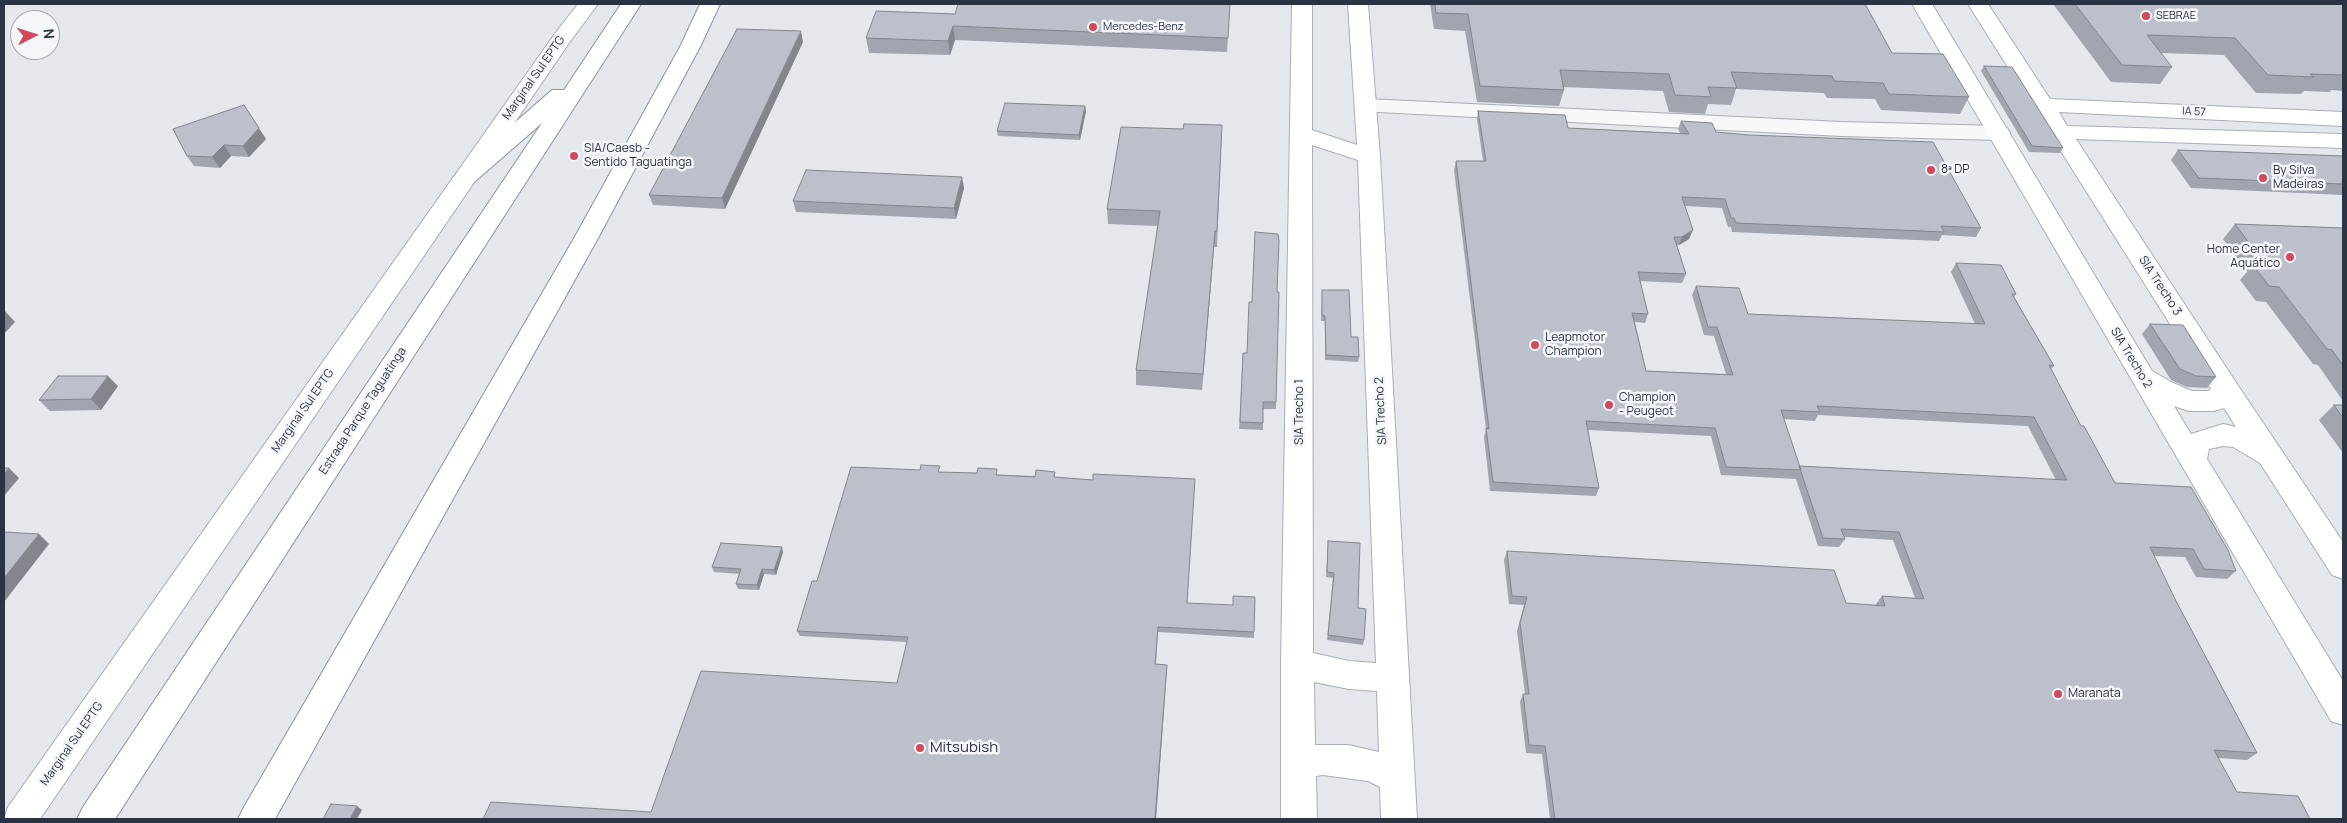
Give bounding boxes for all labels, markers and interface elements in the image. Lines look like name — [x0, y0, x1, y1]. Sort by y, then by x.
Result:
place label: SEBRAE — [2156, 9, 2196, 23]
north arrow — [10, 10, 60, 60]
marker: SEBRAE — [2140, 10, 2152, 22]
place label: Mercedes-Benz — [1103, 20, 1184, 34]
marker: Mercedes-Benz — [1087, 21, 1099, 33]
text: N — [40, 28, 59, 40]
street label: Marginal Sul EPTG — [500, 33, 568, 123]
street label: IA 57 — [2182, 105, 2206, 119]
place label: SIA/Caesb - Sentido Taguatinga — [584, 142, 692, 170]
marker: SIA/Caesb - Sentido Taguatinga — [568, 150, 580, 162]
place label: 8ª DP — [1941, 163, 1969, 177]
marker: 8ª DP — [1925, 164, 1937, 176]
place label: By Silva Madeiras — [2273, 164, 2324, 192]
marker: By Silva Madeiras — [2257, 172, 2269, 184]
place label: Home Center Aquático — [2207, 243, 2280, 271]
marker: Home Center Aquático — [2284, 251, 2296, 263]
street label: SIA Trecho 3 — [2135, 254, 2185, 318]
street label: SIA Trecho 2 — [2107, 325, 2155, 391]
place label: Leapmotor Champion — [1545, 331, 1605, 359]
marker: Leapmotor Champion — [1529, 339, 1541, 351]
street label: Estrada Parque Taguatinga — [316, 345, 410, 477]
street label: Marginal Sul EPTG — [269, 366, 337, 456]
street label: SIA Trecho 2 — [1372, 377, 1390, 445]
street label: SIA Trecho 1 — [1293, 379, 1307, 445]
place label: Champion - Peugeot — [1619, 391, 1676, 419]
marker: Champion - Peugeot — [1603, 399, 1615, 411]
place label: Maranata — [2068, 687, 2121, 701]
marker: Maranata — [2052, 688, 2064, 700]
street label: Marginal Sul EPTG — [38, 699, 106, 789]
place label: Mitsubish — [930, 739, 998, 757]
marker: Mitsubish — [914, 742, 926, 754]

